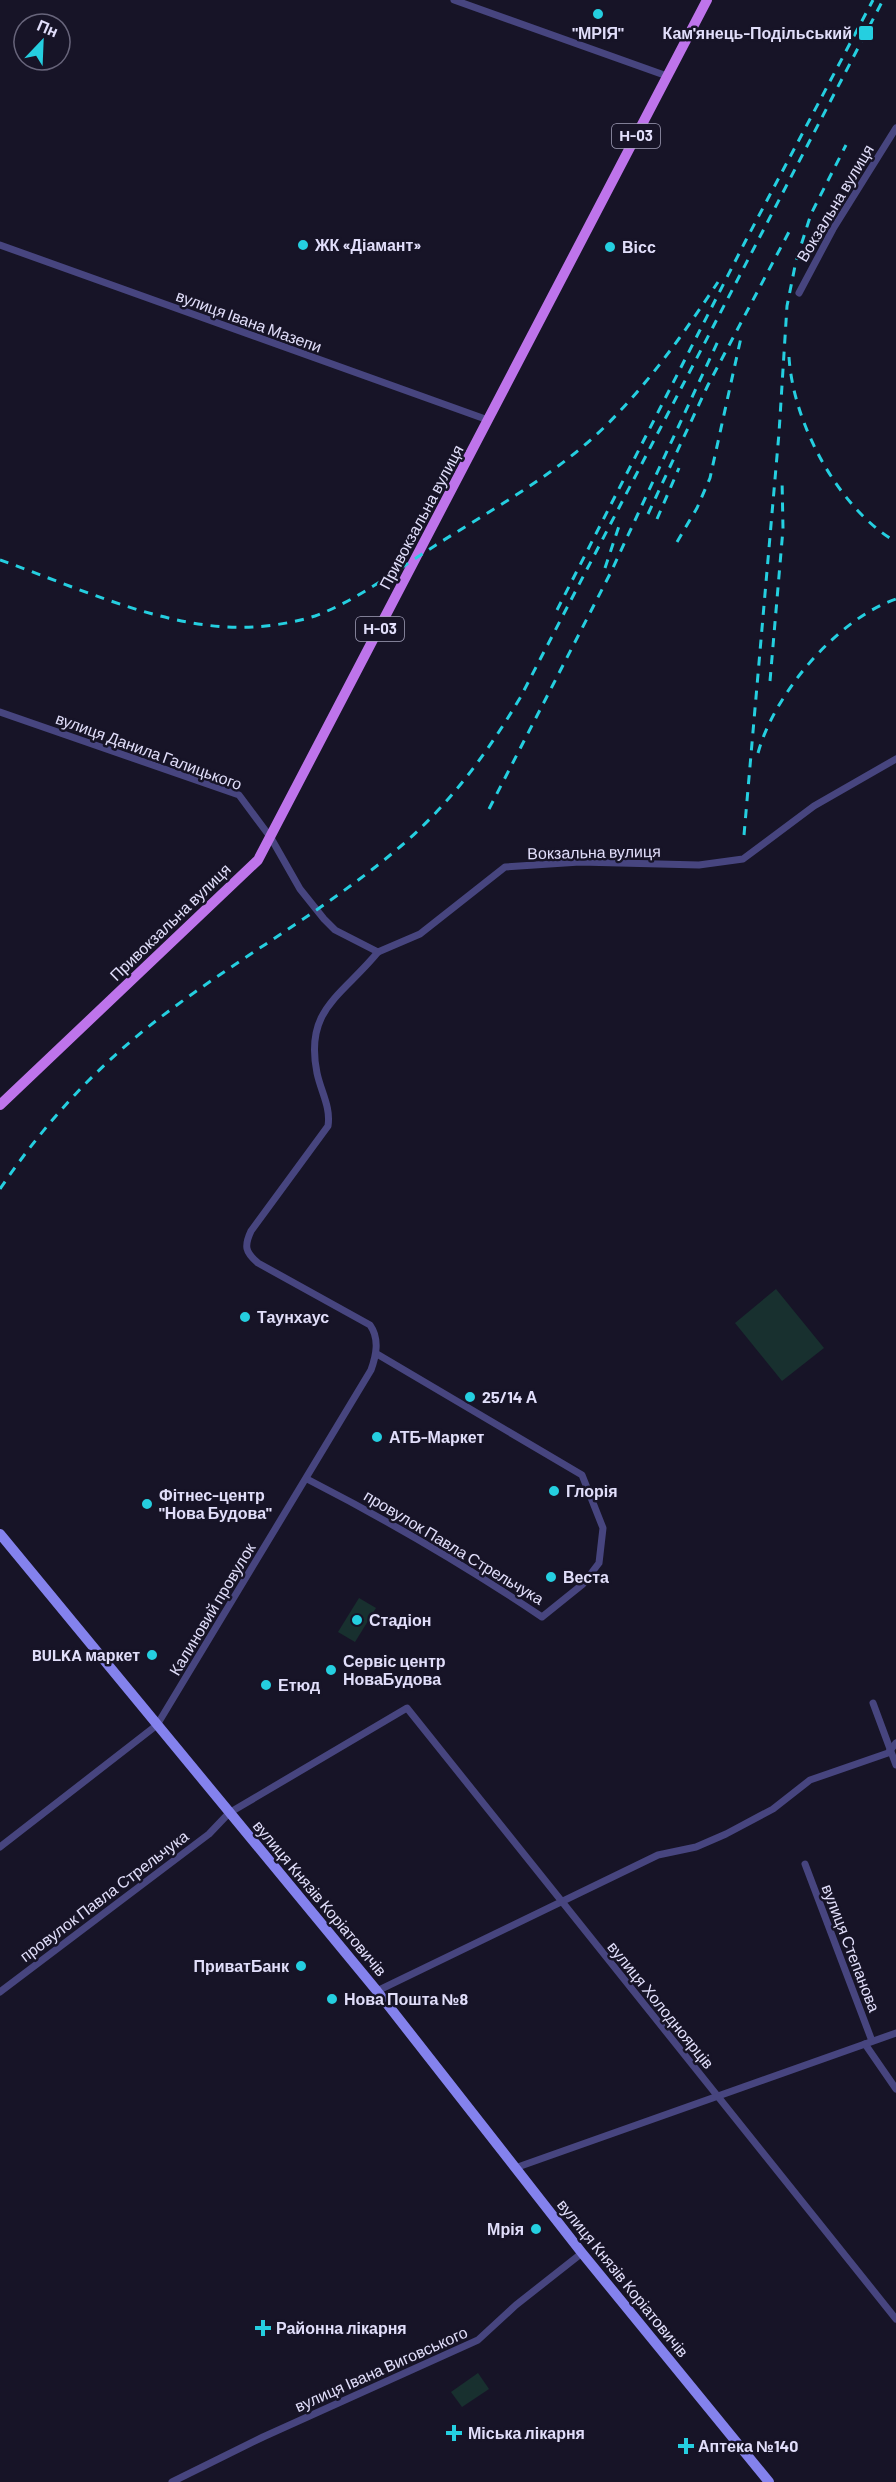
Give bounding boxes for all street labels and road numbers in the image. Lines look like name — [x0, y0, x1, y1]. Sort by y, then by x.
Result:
road number: Н-03 — [612, 124, 660, 148]
street label: Вокзальна вулиця — [792, 141, 877, 265]
street label: вулиця Івана Мазепи — [174, 285, 325, 356]
street label: Привокзальна вулиця — [374, 441, 467, 592]
road number: Н-03 — [356, 617, 404, 641]
street label: вулиця Данила Галицького — [53, 708, 245, 793]
street label: Вокзальна вулиця — [527, 841, 661, 862]
street label: Привокзальна вулиця — [105, 859, 234, 984]
street label: провулок Павла Стрельчука — [361, 1485, 548, 1608]
street label: Калиновий провулок — [164, 1538, 259, 1679]
street label: вулиця Князів Коріатовичів — [250, 1816, 391, 1979]
street label: провулок Павла Стрельчука — [16, 1826, 192, 1965]
street label: вулиця Степанова — [818, 1881, 885, 2014]
street label: вулиця Холодноярців — [604, 1937, 719, 2072]
street label: вулиця Князів Коріатовичів — [554, 2195, 693, 2360]
street label: вулиця Івана Виговського — [292, 2322, 470, 2415]

